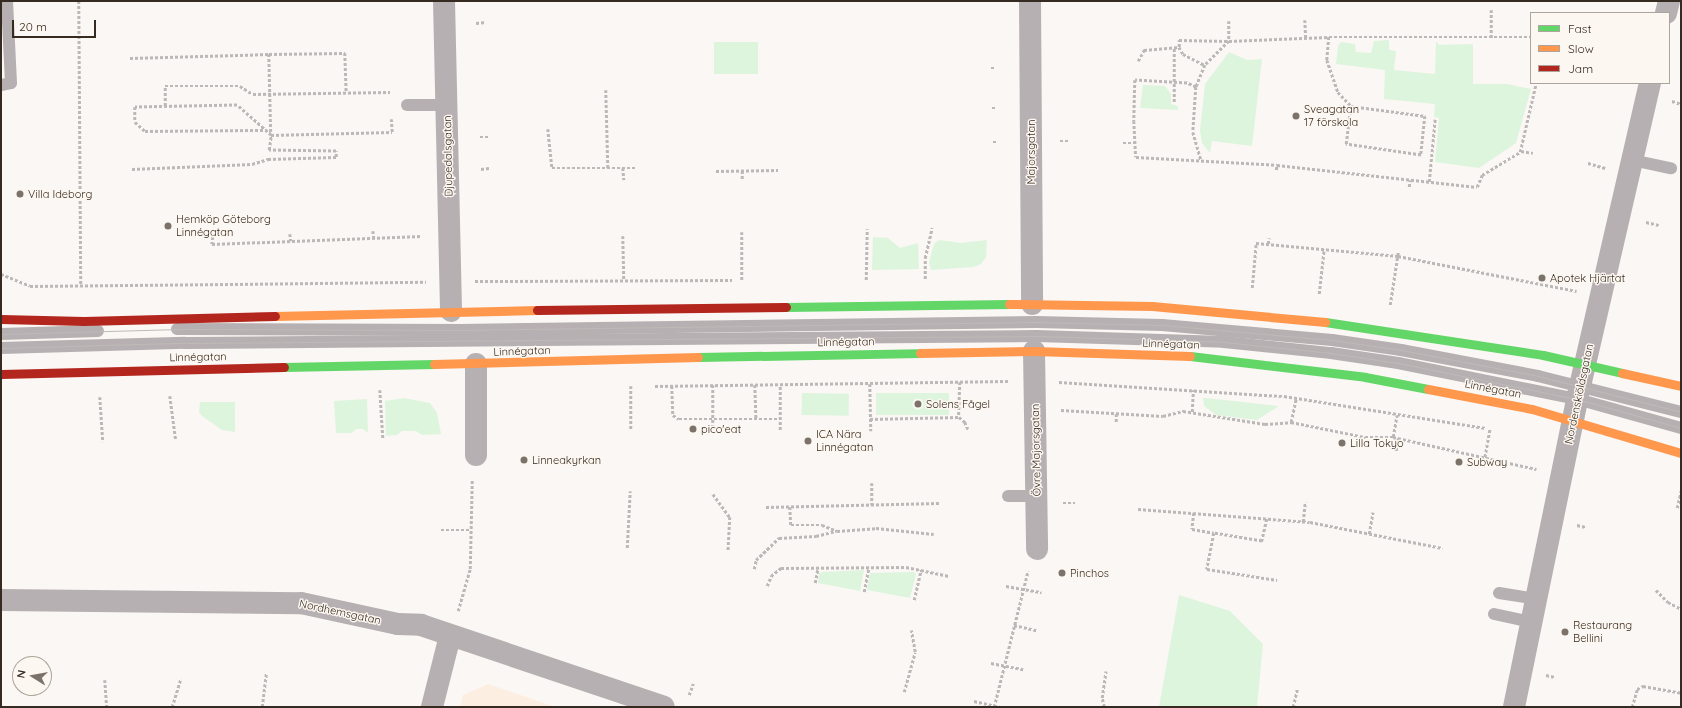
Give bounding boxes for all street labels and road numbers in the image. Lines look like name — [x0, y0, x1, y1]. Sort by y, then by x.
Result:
street label: Djupedalsgatan — [441, 115, 455, 197]
street label: Majorsgatan — [1024, 120, 1038, 184]
street label: Linnégatan — [817, 335, 875, 349]
street label: Linnégatan — [1142, 336, 1200, 352]
street label: Linnégatan — [493, 343, 551, 359]
street label: Nordenskiöldsgatan — [1562, 343, 1596, 445]
street label: Linnégatan — [169, 350, 227, 364]
street label: Linnégatan — [1464, 377, 1522, 401]
street label: Övre Majorsgatan — [1029, 404, 1043, 496]
street label: Nordhemsgatan — [298, 597, 382, 627]

